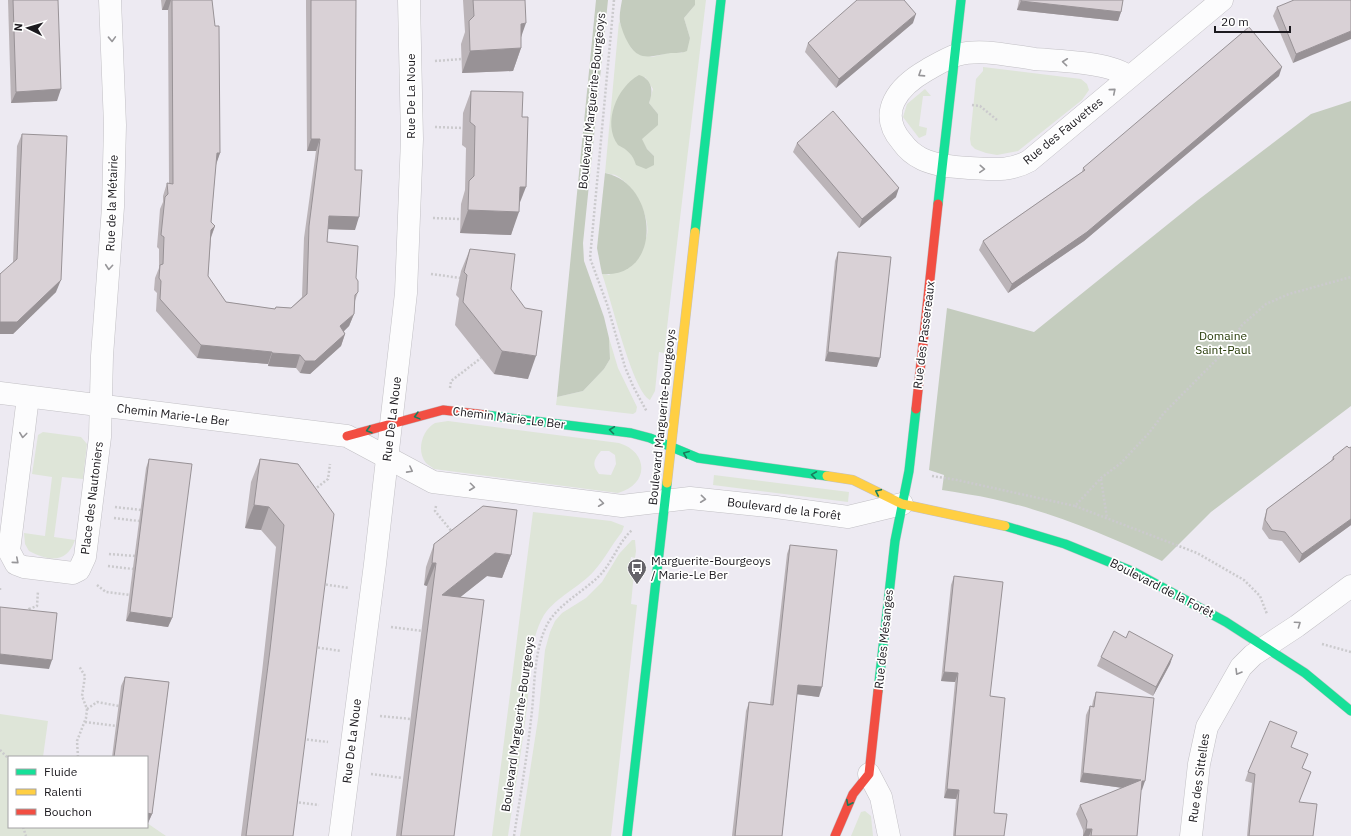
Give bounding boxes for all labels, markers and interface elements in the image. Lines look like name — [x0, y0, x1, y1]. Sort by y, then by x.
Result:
north arrow — [8, 8, 48, 48]
scale bar — [1215, 8, 1290, 34]
street label: Boulevard Marguerite-Bourgeoys — [575, 12, 608, 190]
text: 20 m — [1221, 14, 1249, 29]
text: N — [11, 23, 25, 32]
one-way arrow — [108, 36, 117, 42]
street label: Rue De La Noue — [403, 53, 418, 139]
one-way arrow — [1062, 58, 1068, 67]
one-way arrow — [918, 69, 925, 77]
one-way arrow — [1108, 88, 1115, 95]
street label: Rue des Fauvettes — [1020, 94, 1106, 167]
street label: Rue de la Métairie — [102, 154, 121, 252]
one-way arrow — [979, 164, 985, 173]
one-way arrow — [105, 264, 114, 270]
street label: Rue des Passereaux — [909, 280, 938, 390]
street label: Boulevard Marguerite-Bourgeoys — [645, 328, 678, 506]
park label: Domaine Saint-Paul — [1195, 328, 1251, 357]
street label: Rue De La Noue — [379, 375, 404, 462]
street label: Chemin Marie-Le Ber — [116, 400, 231, 429]
street label: Chemin Marie-Le Ber — [452, 403, 567, 432]
one-way arrow — [414, 412, 421, 420]
one-way arrow — [366, 425, 373, 434]
one-way arrow — [609, 426, 615, 435]
one-way arrow — [19, 432, 28, 438]
street label: Place des Nautoniers — [77, 440, 106, 555]
one-way arrow — [683, 450, 690, 458]
one-way arrow — [406, 465, 414, 473]
one-way arrow — [811, 471, 817, 480]
one-way arrow — [469, 482, 475, 491]
one-way arrow — [874, 489, 882, 497]
one-way arrow — [700, 494, 706, 503]
street label: Boulevard de la Forêt — [726, 494, 842, 523]
one-way arrow — [598, 498, 604, 507]
place label: Marguerite-Bourgeoys / Marie-Le Ber — [651, 553, 771, 582]
street label: Boulevard de la Forêt — [1108, 555, 1217, 620]
one-way arrow — [11, 557, 19, 564]
bus stop icon: Marguerite-Bourgeoys / Marie-Le Ber — [626, 557, 648, 585]
street label: Rue des Mésanges — [871, 588, 896, 690]
one-way arrow — [1294, 622, 1301, 629]
street label: Boulevard Marguerite-Bourgeoys — [498, 635, 537, 813]
one-way arrow — [1235, 668, 1242, 675]
street label: Rue De La Noue — [339, 697, 364, 784]
street label: Rue des Sittelles — [1185, 732, 1212, 823]
legend — [8, 756, 148, 828]
text: Fluide — [44, 764, 78, 779]
text: Ralenti — [44, 784, 82, 799]
one-way arrow — [846, 799, 853, 806]
text: Bouchon — [44, 804, 92, 819]

